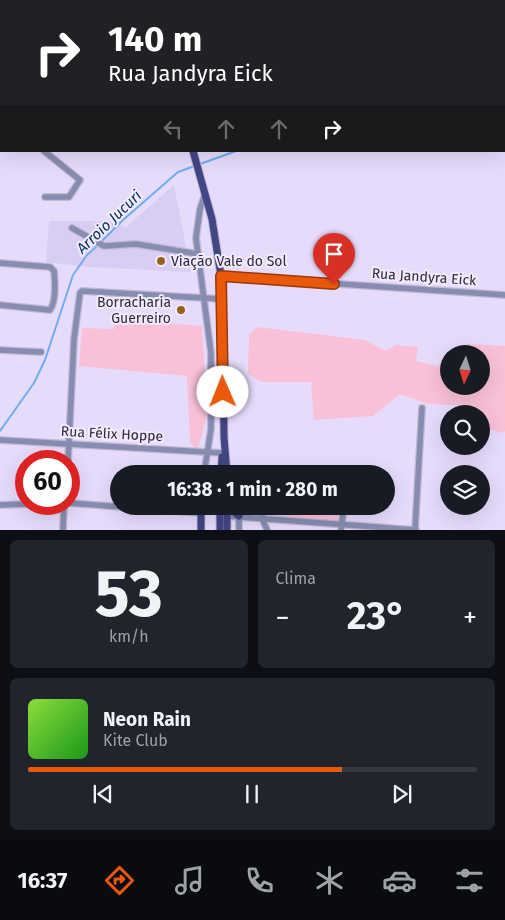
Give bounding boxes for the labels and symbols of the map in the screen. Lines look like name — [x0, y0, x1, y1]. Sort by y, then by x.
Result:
water label: Arroio Jucuri — [72, 187, 145, 258]
pin — [313, 233, 355, 284]
place label: Viação Vale do Sol — [171, 253, 287, 270]
marker: Viação Vale do Sol — [155, 255, 167, 267]
street label: Rua Jandyra Eick — [371, 265, 478, 289]
place label: Borracharia Guerreiro — [97, 294, 171, 327]
marker: Borracharia Guerreiro — [175, 304, 187, 316]
north arrow — [440, 345, 490, 395]
position arrow — [196, 365, 248, 417]
street label: Rua Félix Hoppe — [60, 423, 164, 445]
speed limit sign: 60 — [15, 450, 80, 515]

